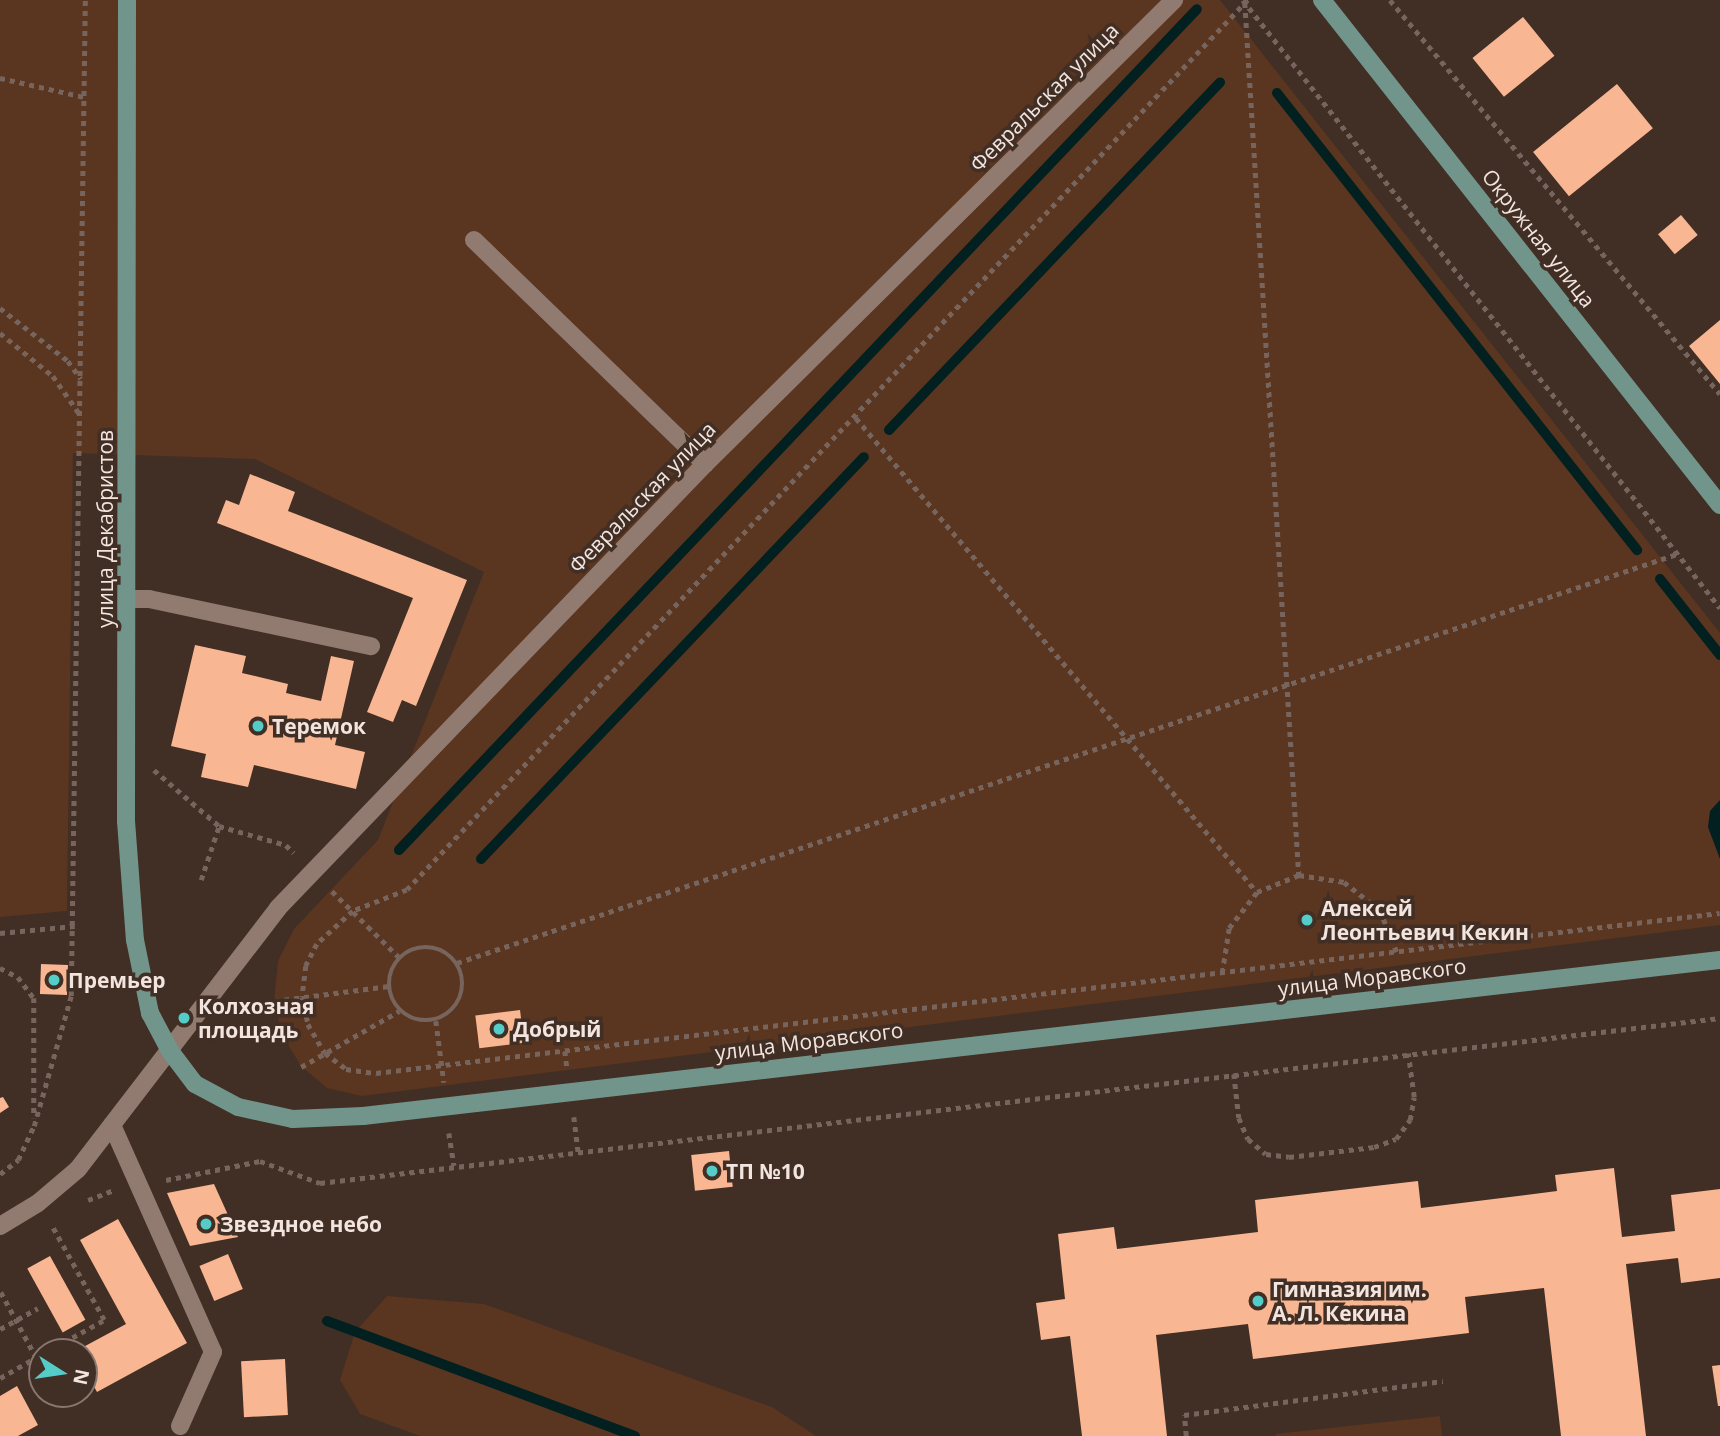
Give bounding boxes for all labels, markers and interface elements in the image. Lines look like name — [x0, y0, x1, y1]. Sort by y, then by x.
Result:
street label: Февральская улица — [964, 17, 1124, 177]
street label: Окружная улица — [1477, 164, 1601, 312]
street label: Февральская улица — [564, 416, 720, 578]
street label: улица Декабристов — [92, 430, 118, 628]
place label: Теремок — [272, 713, 366, 739]
marker: Теремок — [250, 718, 266, 734]
place label: Алексей Леонтьевич Кекин — [1321, 895, 1529, 945]
marker: Алексей Леонтьевич Кекин — [1299, 912, 1315, 928]
street label: улица Моравского — [1276, 953, 1468, 1001]
place label: Премьер — [68, 967, 166, 993]
marker: Премьер — [46, 972, 62, 988]
place label: Колхозная площадь — [198, 993, 314, 1043]
marker: Колхозная площадь — [176, 1010, 192, 1026]
place label: Добрый — [513, 1016, 601, 1042]
street label: улица Моравского — [713, 1017, 905, 1065]
marker: Добрый — [491, 1021, 507, 1037]
place label: ТП №10 — [726, 1158, 805, 1184]
marker: ТП №10 — [704, 1163, 720, 1179]
place label: Звездное небо — [220, 1211, 382, 1237]
marker: Звездное небо — [198, 1216, 214, 1232]
place label: Гимназия им. А. Л. Кекина — [1272, 1276, 1427, 1326]
marker: Гимназия им. А. Л. Кекина — [1250, 1293, 1266, 1309]
north arrow — [28, 1338, 98, 1408]
text: N — [67, 1367, 96, 1387]

